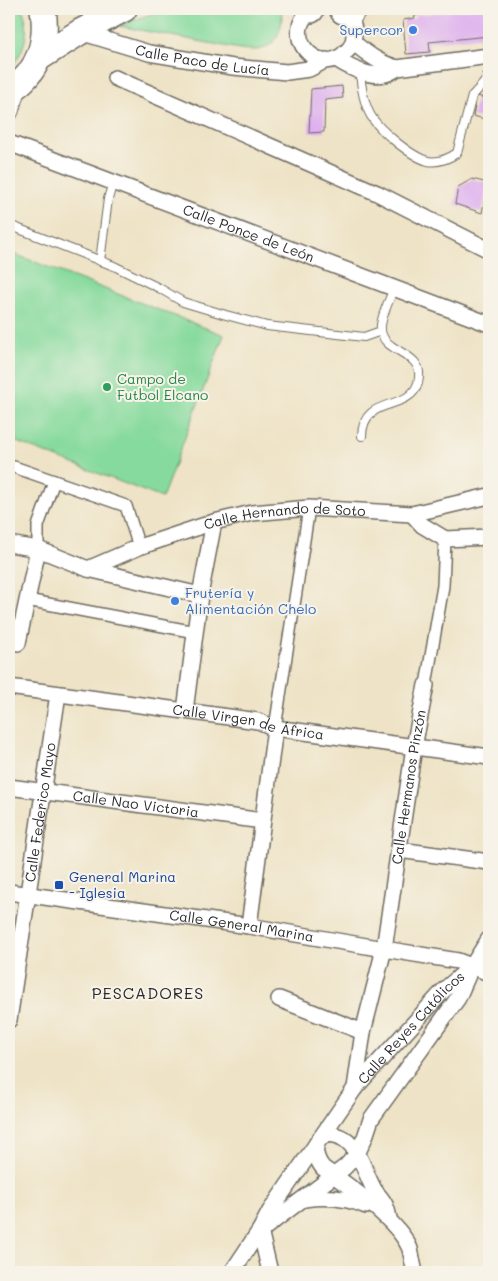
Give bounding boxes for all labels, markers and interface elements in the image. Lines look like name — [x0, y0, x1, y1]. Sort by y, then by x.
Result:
place label: Supercor — [340, 20, 403, 39]
marker: Supercor — [407, 24, 419, 36]
street label: Calle Paco de Lucía — [133, 39, 270, 79]
street label: Calle Ponce de León — [180, 199, 317, 266]
place label: Campo de Futbol Elcano — [117, 369, 208, 404]
marker: Campo de Futbol Elcano — [101, 381, 113, 393]
street label: Calle Hernando de Soto — [201, 498, 366, 534]
place label: Frutería y Alimentación Chelo — [185, 583, 316, 618]
marker: Frutería y Alimentación Chelo — [169, 595, 181, 607]
street label: Calle Virgen de África — [171, 699, 325, 744]
street label: Calle Hermanos Pinzón — [387, 708, 430, 866]
street label: Calle Federico Mayo — [20, 741, 60, 883]
street label: Calle Nao Victoria — [72, 786, 200, 821]
place label: General Marina - Iglesia — [69, 867, 176, 902]
marker: General Marina - Iglesia — [53, 879, 65, 891]
street label: Calle General Marina — [168, 905, 315, 946]
street label: Calle Reyes Católicos — [353, 967, 468, 1088]
district label: PESCADORES — [92, 982, 204, 1003]

